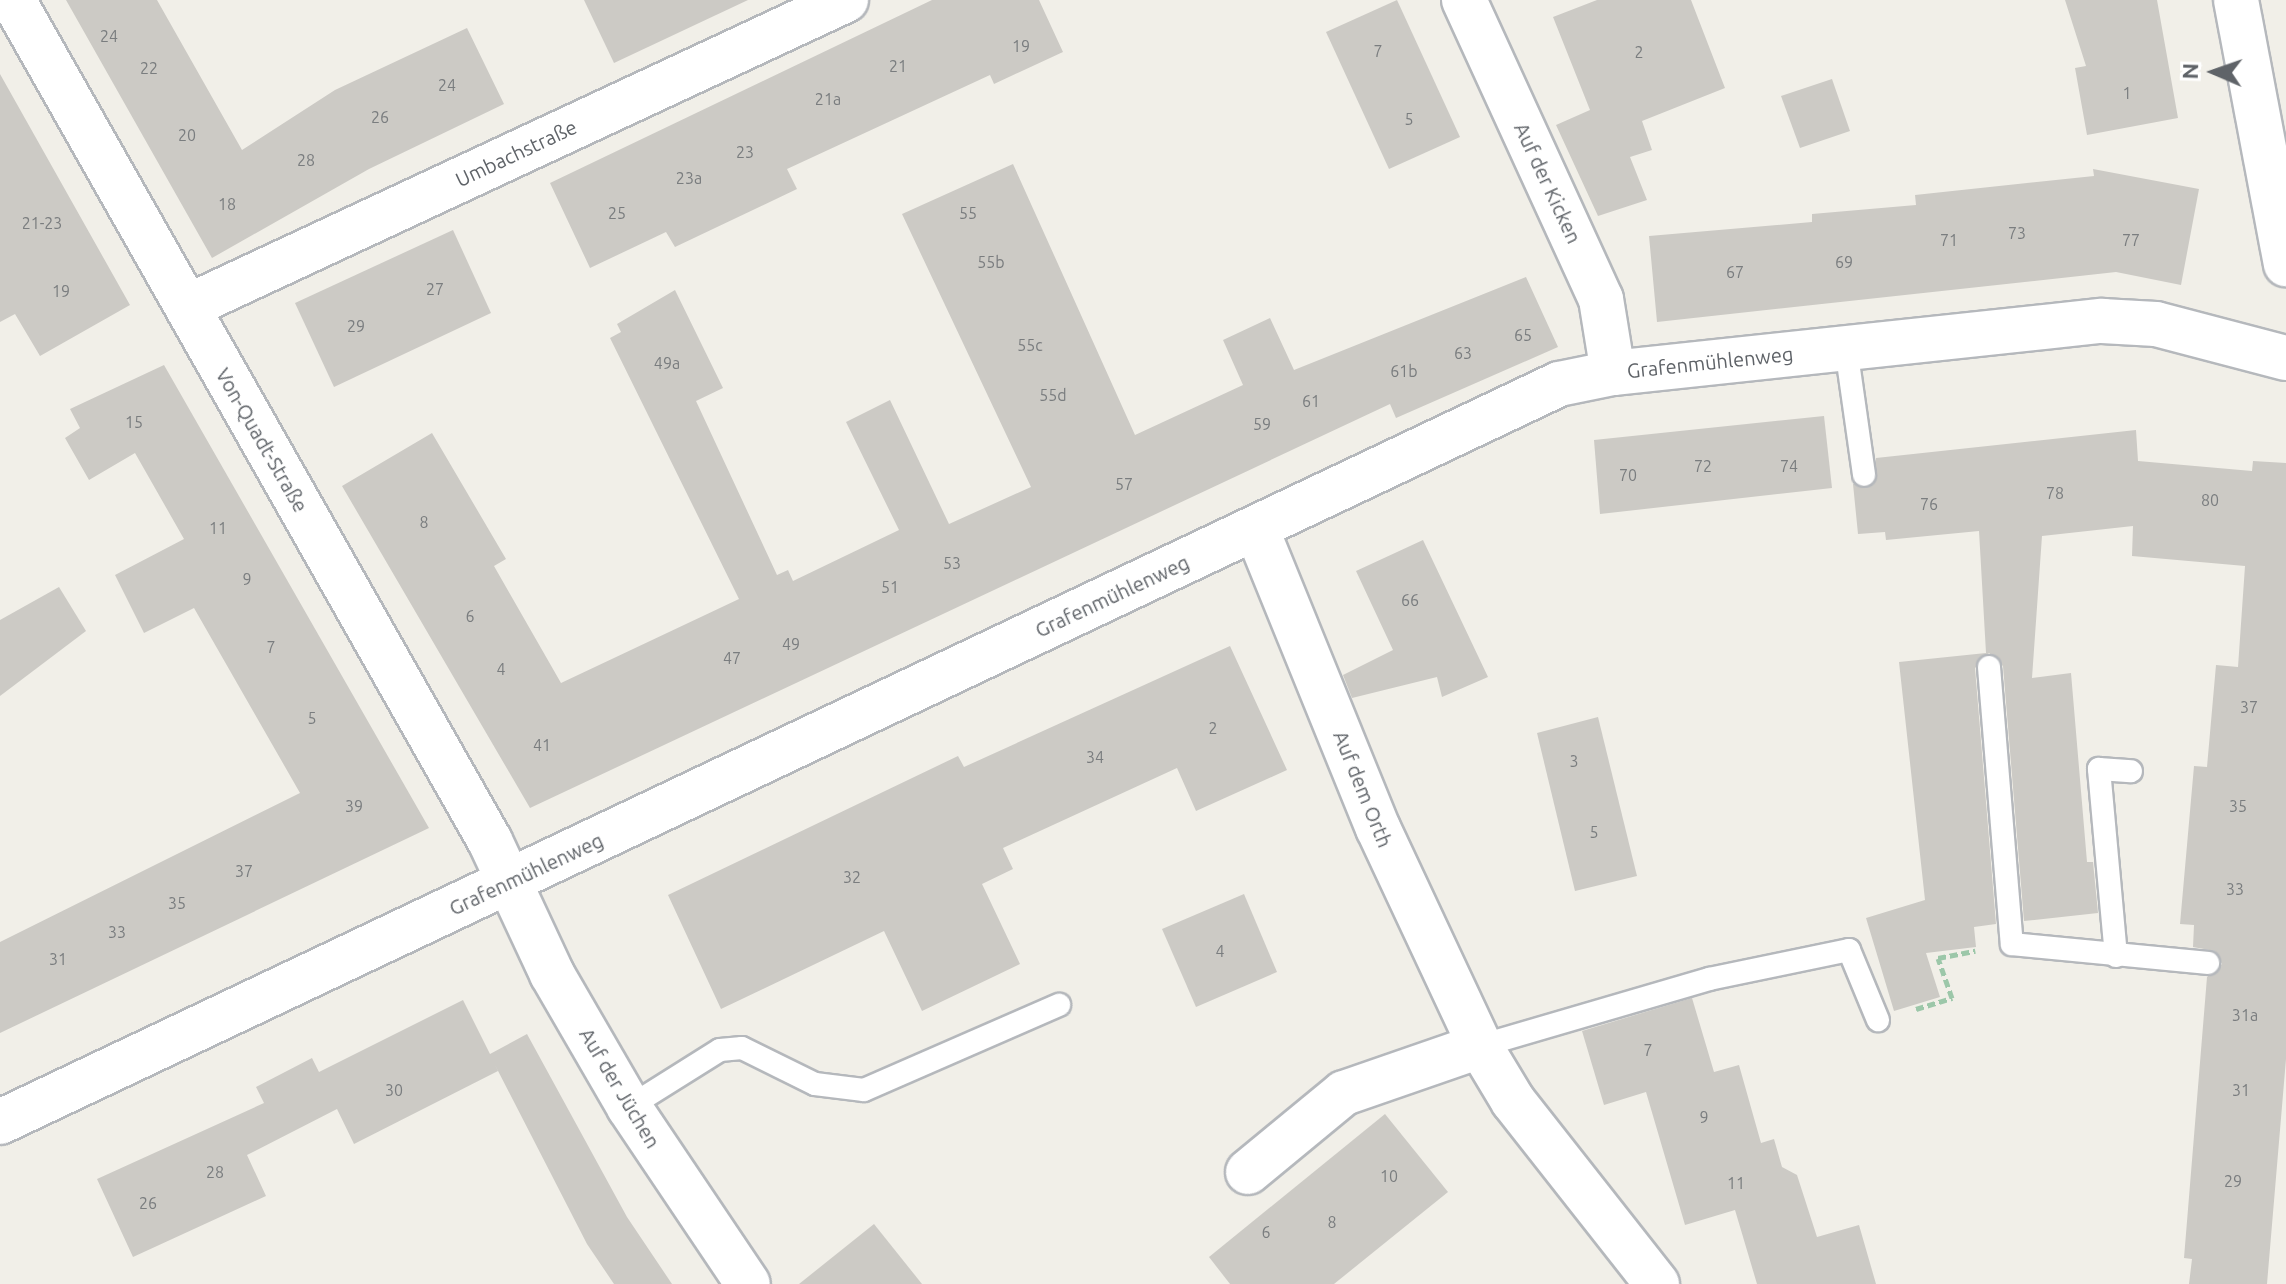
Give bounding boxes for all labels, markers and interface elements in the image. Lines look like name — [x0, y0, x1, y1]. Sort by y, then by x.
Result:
house number: 24 — [100, 26, 118, 46]
north arrow — [2174, 32, 2254, 112]
house number: 19 — [1012, 36, 1030, 56]
house number: 7 — [1373, 41, 1383, 61]
house number: 2 — [1634, 42, 1644, 62]
house number: 21 — [889, 56, 907, 76]
house number: 22 — [140, 58, 158, 78]
text: N — [2177, 63, 2202, 80]
house number: 24 — [438, 75, 456, 95]
house number: 1 — [2122, 83, 2132, 103]
house number: 21a — [815, 89, 841, 109]
house number: 26 — [371, 107, 389, 127]
house number: 5 — [1404, 109, 1414, 129]
street label: Umbachstraße — [452, 114, 580, 192]
street label: Auf der Kicken — [1510, 119, 1586, 247]
house number: 20 — [178, 125, 196, 145]
house number: 23 — [736, 142, 754, 162]
house number: 28 — [297, 150, 315, 170]
house number: 23a — [676, 168, 702, 188]
house number: 18 — [218, 194, 236, 214]
house number: 25 — [608, 203, 626, 223]
house number: 55 — [959, 203, 977, 223]
house number: 21-23 — [22, 213, 62, 233]
house number: 73 — [2008, 223, 2026, 243]
house number: 71 — [1940, 230, 1958, 250]
house number: 77 — [2122, 230, 2140, 250]
house number: 55b — [977, 252, 1005, 272]
house number: 69 — [1835, 252, 1853, 272]
house number: 67 — [1726, 262, 1744, 282]
house number: 27 — [426, 279, 444, 299]
house number: 19 — [52, 281, 70, 301]
house number: 29 — [347, 316, 365, 336]
house number: 65 — [1514, 325, 1532, 345]
house number: 55c — [1017, 335, 1043, 355]
street label: Grafenmühlenweg — [1626, 341, 1794, 383]
house number: 63 — [1454, 343, 1472, 363]
house number: 49a — [654, 353, 680, 373]
house number: 61b — [1390, 361, 1418, 381]
street label: Von-Quadt-Straße — [211, 364, 313, 516]
house number: 55d — [1039, 385, 1067, 405]
house number: 61 — [1302, 391, 1320, 411]
house number: 15 — [125, 412, 143, 432]
house number: 59 — [1253, 414, 1271, 434]
house number: 72 — [1694, 456, 1712, 476]
house number: 74 — [1780, 456, 1798, 476]
house number: 70 — [1619, 465, 1637, 485]
house number: 57 — [1115, 474, 1133, 494]
house number: 78 — [2046, 483, 2064, 503]
house number: 80 — [2201, 490, 2219, 510]
house number: 76 — [1920, 494, 1938, 514]
house number: 8 — [419, 512, 429, 532]
house number: 11 — [209, 518, 227, 538]
street label: Grafenmühlenweg — [1031, 550, 1193, 642]
house number: 53 — [943, 553, 961, 573]
house number: 9 — [242, 569, 252, 589]
house number: 51 — [881, 577, 899, 597]
house number: 66 — [1401, 590, 1419, 610]
house number: 6 — [465, 606, 475, 626]
house number: 49 — [782, 634, 800, 654]
house number: 7 — [266, 637, 276, 657]
house number: 47 — [723, 648, 741, 668]
house number: 4 — [496, 659, 506, 679]
house number: 37 — [2240, 697, 2258, 717]
house number: 5 — [307, 708, 317, 728]
house number: 2 — [1208, 718, 1218, 738]
street label: Auf dem Orth — [1329, 727, 1397, 851]
house number: 41 — [533, 735, 551, 755]
house number: 34 — [1086, 747, 1104, 767]
house number: 3 — [1569, 751, 1579, 771]
house number: 39 — [345, 796, 363, 816]
house number: 35 — [2229, 796, 2247, 816]
house number: 5 — [1589, 822, 1599, 842]
street label: Grafenmühlenweg — [445, 828, 607, 920]
house number: 37 — [235, 861, 253, 881]
house number: 32 — [843, 867, 861, 887]
house number: 33 — [2226, 879, 2244, 899]
house number: 35 — [168, 893, 186, 913]
house number: 33 — [108, 922, 126, 942]
house number: 4 — [1215, 941, 1225, 961]
house number: 31 — [49, 949, 67, 969]
house number: 31a — [2232, 1005, 2258, 1025]
street label: Auf der Jüchen — [575, 1024, 665, 1152]
house number: 7 — [1643, 1040, 1653, 1060]
house number: 30 — [385, 1080, 403, 1100]
house number: 31 — [2232, 1080, 2250, 1100]
house number: 9 — [1699, 1107, 1709, 1127]
house number: 28 — [206, 1162, 224, 1182]
house number: 10 — [1380, 1166, 1398, 1186]
house number: 29 — [2224, 1171, 2242, 1191]
house number: 11 — [1727, 1173, 1745, 1193]
house number: 26 — [139, 1193, 157, 1213]
house number: 8 — [1327, 1212, 1337, 1232]
house number: 6 — [1261, 1222, 1271, 1242]

